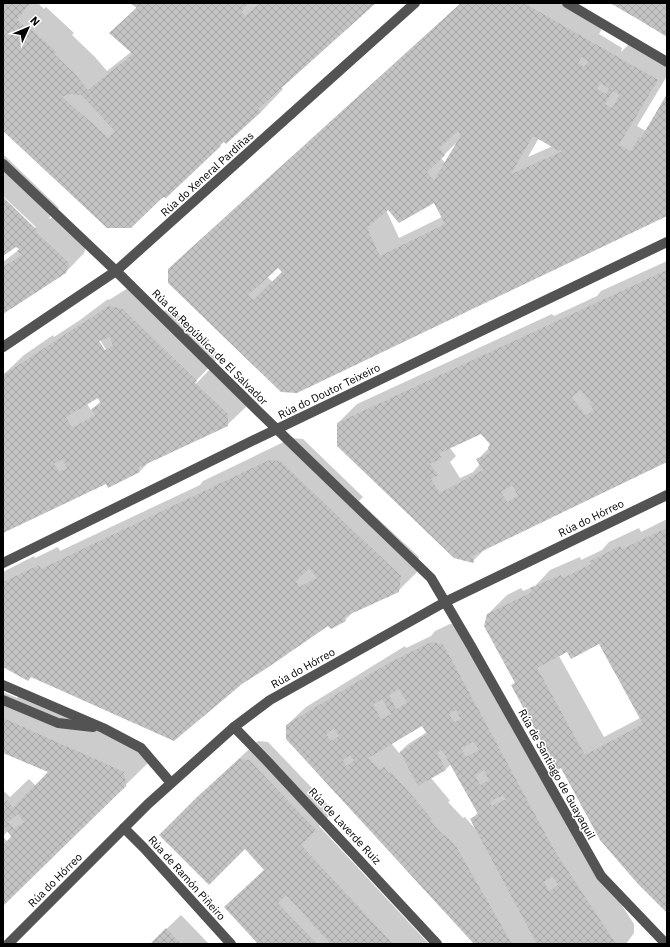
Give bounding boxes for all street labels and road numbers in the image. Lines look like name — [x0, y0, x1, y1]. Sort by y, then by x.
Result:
street label: Rúa do Xeneral Pardiñas — [158, 129, 256, 219]
street label: Rúa da República de El Salvador — [149, 286, 271, 408]
street label: Rúa do Doutor Teixeiro — [276, 360, 382, 422]
street label: Rúa do Hórreo — [556, 496, 626, 540]
street label: Rúa do Hórreo — [269, 645, 337, 691]
street label: Rúa de Santiago de Guayaquil — [515, 707, 599, 841]
street label: Rúa de Laverde Ruiz — [306, 785, 384, 867]
street label: Rúa de Ramón Piñeiro — [145, 833, 229, 923]
street label: Rúa do Hórreo — [25, 850, 85, 910]

